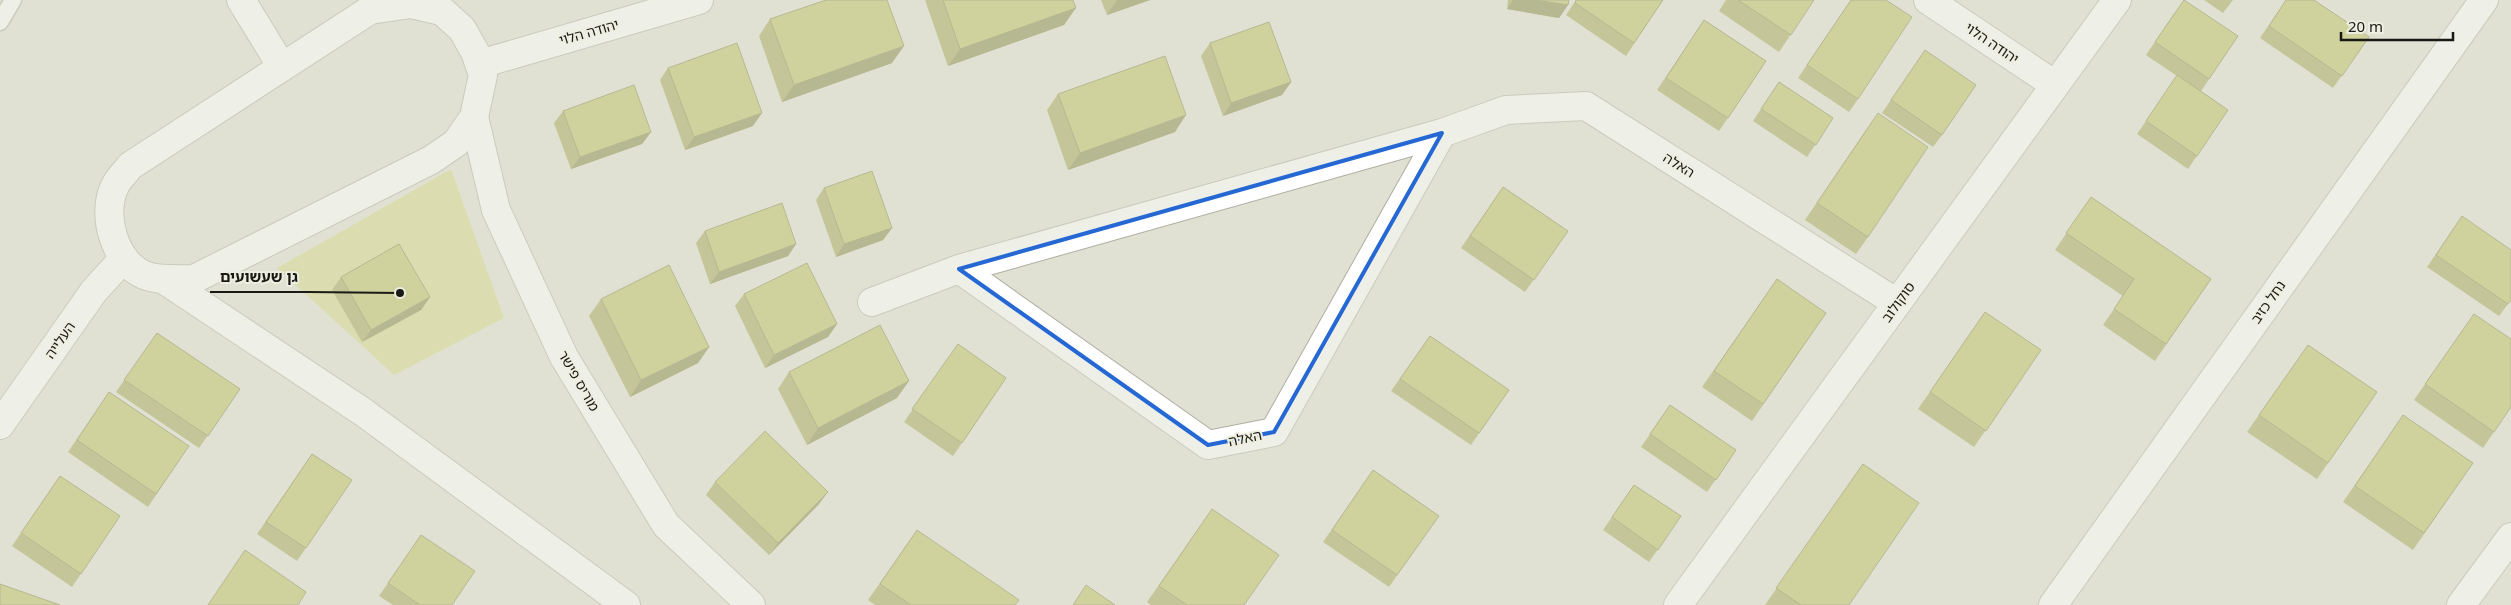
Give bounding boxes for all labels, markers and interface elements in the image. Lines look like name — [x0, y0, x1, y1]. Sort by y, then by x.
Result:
scale bar — [2341, 10, 2454, 42]
street label: יהודה הלוי — [557, 14, 621, 49]
text: 20 m — [2348, 16, 2383, 36]
street label: יהודה הלוי — [1962, 18, 2023, 68]
street label: האלה — [1660, 148, 1699, 182]
callout: גן שעשועים — [210, 262, 308, 292]
text: גן שעשועים — [220, 266, 298, 286]
street label: נחל כזיב — [2246, 276, 2289, 327]
street label: סוקולוב — [1876, 278, 1919, 326]
street label: העלייה — [40, 317, 79, 362]
street label: מוריס פישר — [554, 347, 604, 415]
street label: האלה — [1226, 425, 1263, 450]

